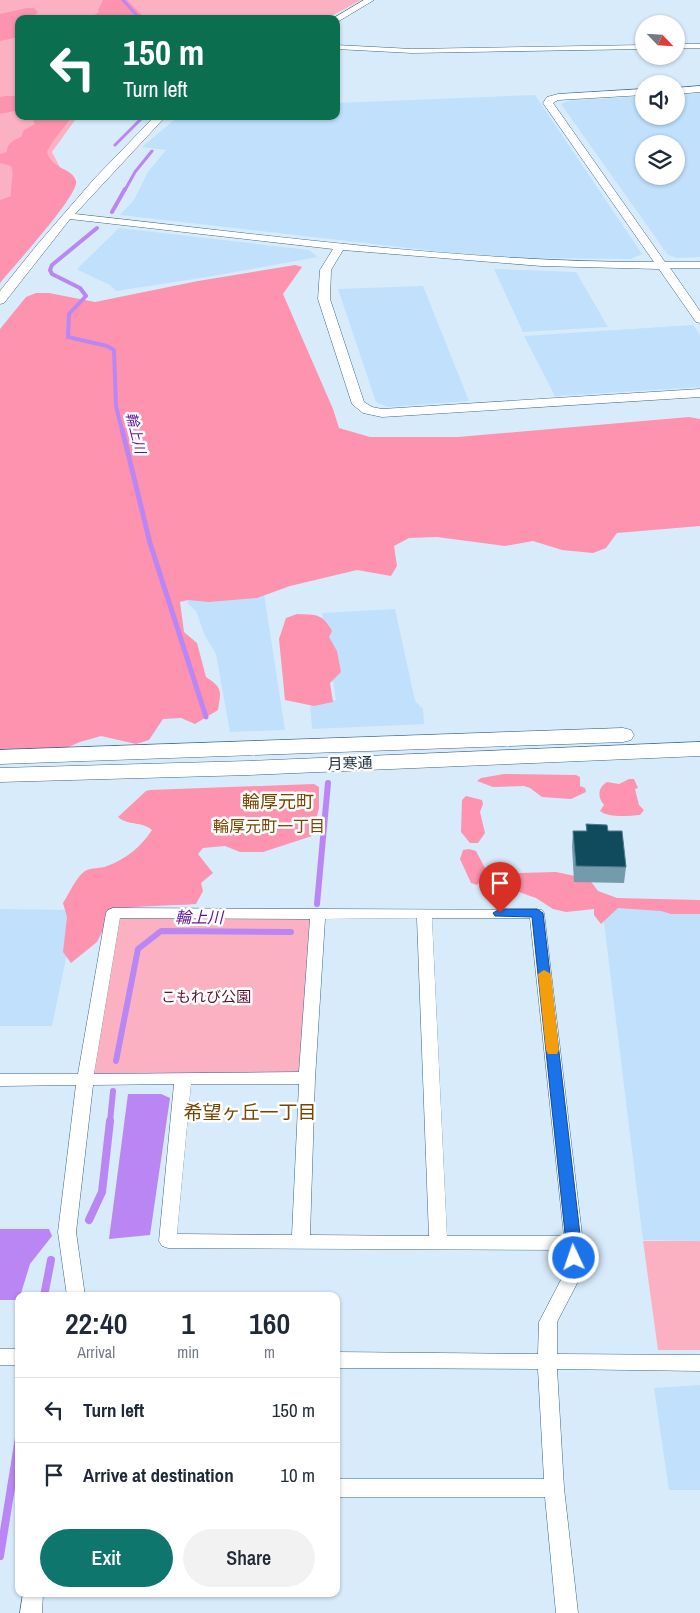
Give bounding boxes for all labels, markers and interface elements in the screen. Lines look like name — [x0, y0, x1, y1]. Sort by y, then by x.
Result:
north arrow — [635, 15, 685, 65]
map controls — [635, 15, 685, 185]
text: 150 m — [123, 29, 204, 76]
icon: left — [40, 35, 105, 100]
text: Turn left — [123, 74, 188, 104]
button: sound — [635, 75, 685, 125]
button: layers — [635, 135, 685, 185]
water label: 輪上川 — [122, 410, 150, 457]
street label: 月寒通 — [327, 752, 373, 774]
district label: 輪厚元町 — [242, 789, 314, 814]
district label: 輪厚元町一丁目 — [213, 815, 325, 837]
pin — [479, 862, 521, 913]
icon: arrive — [486, 869, 514, 897]
water label: 輪上川 — [175, 906, 225, 928]
park label: こもれび公園 — [161, 986, 251, 1007]
district label: 希望ヶ丘一丁目 — [183, 1099, 317, 1125]
position arrow — [547, 1231, 599, 1283]
text: 22:40 — [65, 1303, 127, 1343]
text: 1 — [181, 1303, 195, 1343]
text: 160 — [249, 1303, 290, 1343]
text: Arrival — [77, 1341, 115, 1363]
text: min — [177, 1341, 199, 1363]
text: m — [264, 1341, 275, 1363]
icon: left — [40, 1396, 68, 1424]
text: Turn left — [83, 1397, 144, 1423]
text: 150 m — [272, 1397, 315, 1423]
icon: arrive — [40, 1461, 68, 1489]
text: Arrive at destination — [83, 1462, 234, 1488]
text: 10 m — [280, 1462, 315, 1488]
button: Exit — [40, 1529, 173, 1587]
button: Share — [183, 1529, 315, 1587]

